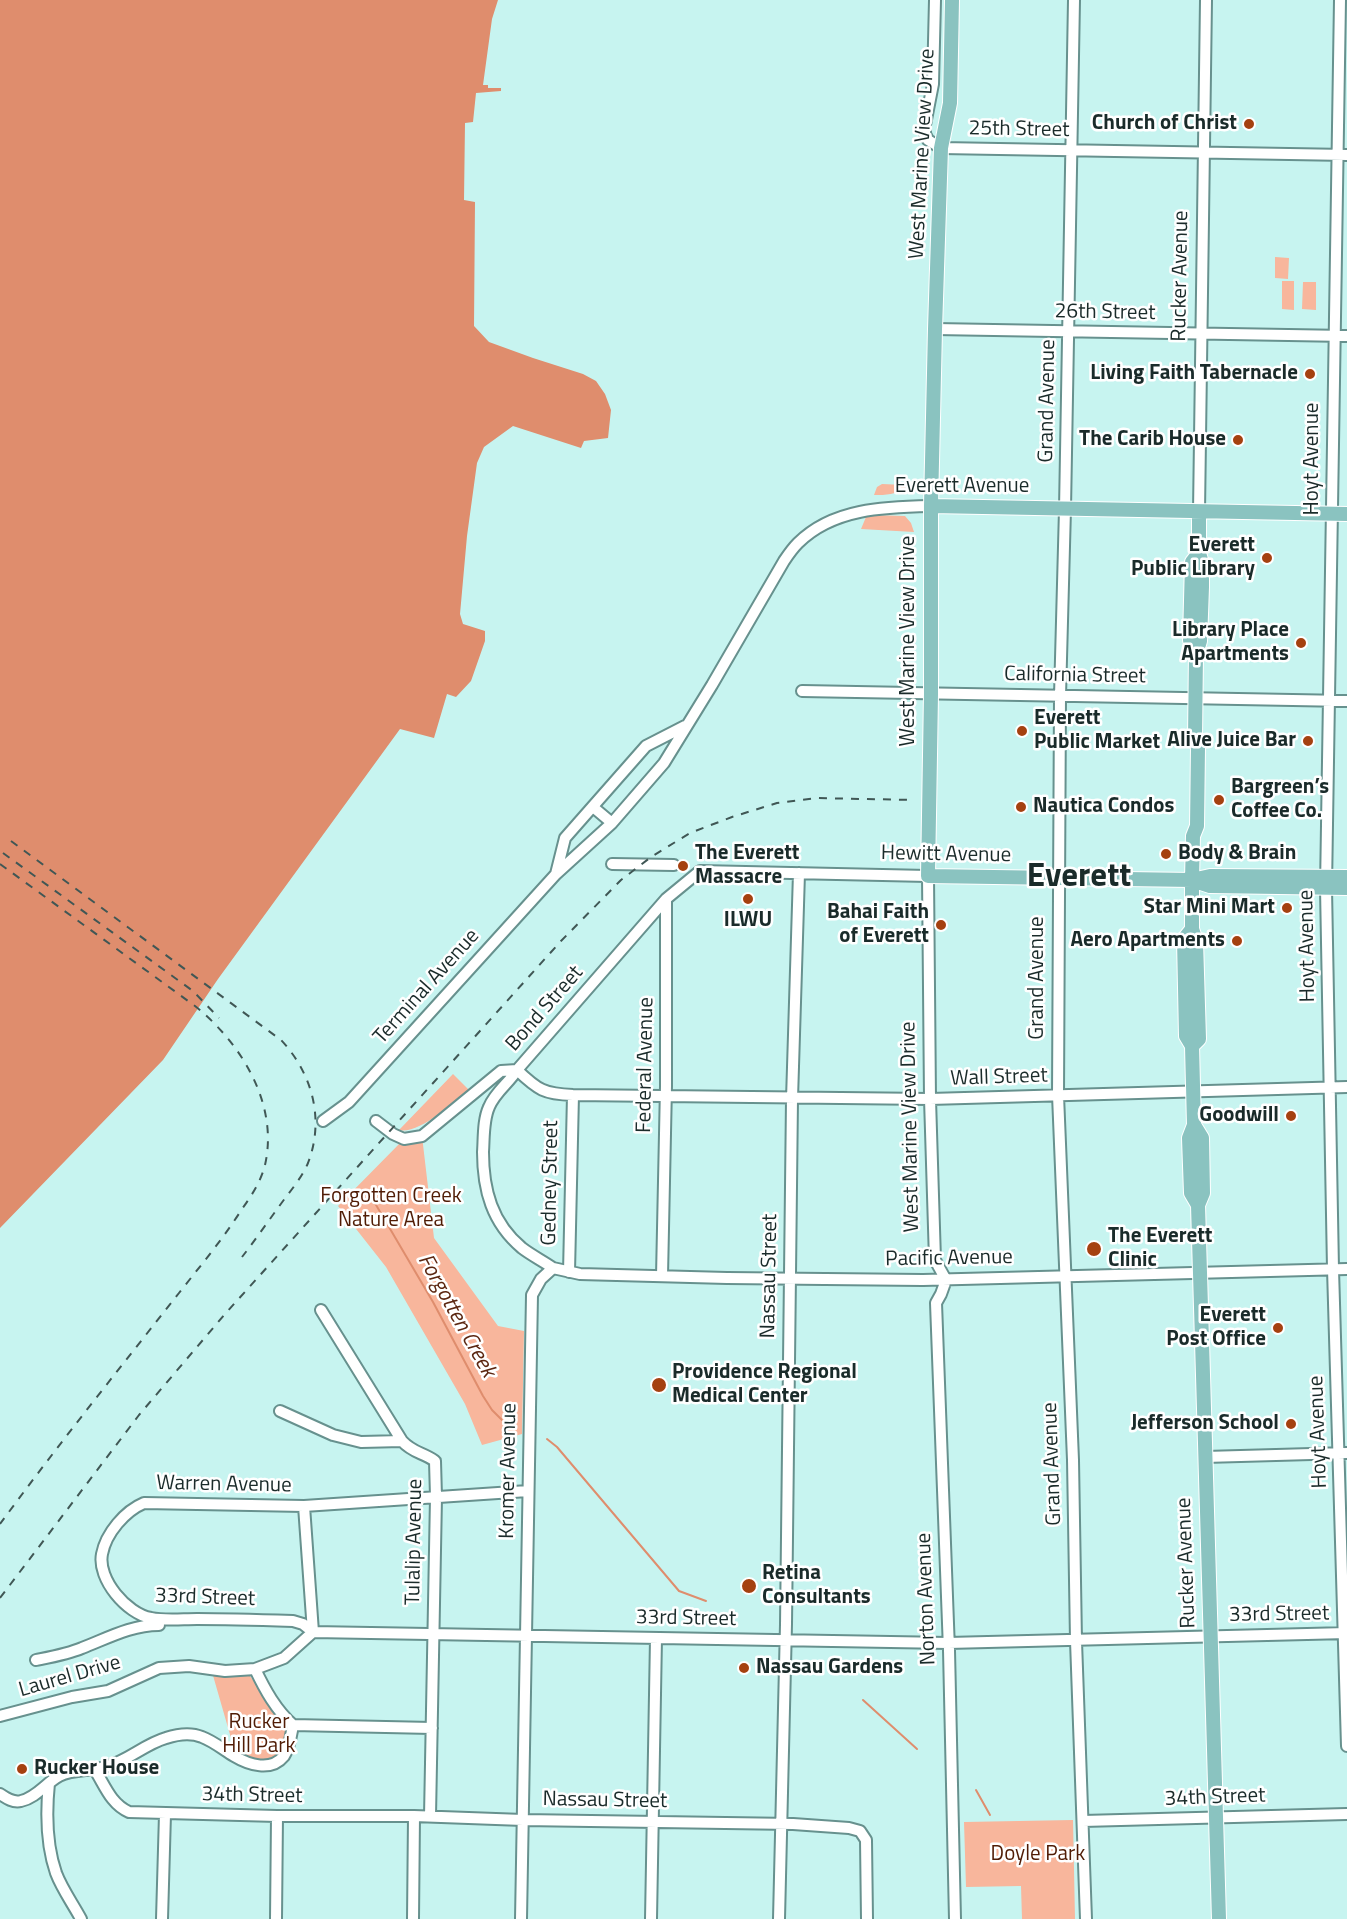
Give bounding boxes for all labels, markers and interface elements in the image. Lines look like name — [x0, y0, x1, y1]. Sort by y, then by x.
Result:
street label: West Marine View Drive — [905, 48, 941, 260]
place label: Church of Christ — [1092, 111, 1237, 137]
street label: 25th Street — [968, 117, 1070, 143]
marker: Church of Christ — [1242, 117, 1256, 131]
street label: Rucker Avenue — [1167, 210, 1195, 342]
street label: 26th Street — [1054, 300, 1156, 326]
street label: Grand Avenue — [1034, 339, 1062, 463]
place label: Living Faith Tabernacle — [1090, 361, 1298, 387]
marker: Living Faith Tabernacle — [1303, 367, 1317, 381]
street label: Hoyt Avenue — [1300, 403, 1326, 515]
place label: The Carib House — [1079, 427, 1226, 453]
marker: The Carib House — [1231, 433, 1245, 447]
street label: Everett Avenue — [895, 474, 1029, 500]
place label: Everett Public Library — [1131, 533, 1255, 583]
street label: West Marine View Drive — [896, 536, 922, 746]
marker: Everett Public Library — [1260, 551, 1274, 565]
place label: Library Place Apartments — [1172, 618, 1289, 668]
marker: Library Place Apartments — [1294, 636, 1308, 650]
street label: California Street — [1004, 662, 1146, 690]
place label: Everett Public Market — [1034, 706, 1160, 756]
marker: Everett Public Market — [1015, 724, 1029, 738]
place label: Alive Juice Bar — [1167, 728, 1296, 754]
marker: Alive Juice Bar — [1301, 734, 1315, 748]
place label: Bargreen’s Coffee Co. — [1231, 775, 1329, 825]
marker: Bargreen’s Coffee Co. — [1212, 793, 1226, 807]
place label: Nautica Condos — [1033, 794, 1174, 820]
marker: Nautica Condos — [1014, 800, 1028, 814]
place label: The Everett Massacre — [695, 841, 799, 891]
street label: Hewitt Avenue — [881, 841, 1011, 869]
place label: Body & Brain — [1178, 841, 1296, 867]
marker: Body & Brain — [1159, 847, 1173, 861]
district label: Everett — [1027, 858, 1131, 898]
marker: The Everett Massacre — [676, 859, 690, 873]
street label: Hoyt Avenue — [1294, 889, 1322, 1003]
marker: ILWU — [741, 892, 755, 906]
place label: Star Mini Mart — [1144, 895, 1275, 921]
place label: Bahai Faith of Everett — [827, 900, 929, 950]
marker: Star Mini Mart — [1280, 901, 1294, 915]
place label: ILWU — [724, 908, 772, 934]
street label: Grand Avenue — [1025, 916, 1051, 1040]
marker: Bahai Faith of Everett — [934, 918, 948, 932]
street label: Terminal Avenue — [369, 924, 485, 1050]
place label: Aero Apartments — [1070, 928, 1225, 954]
marker: Aero Apartments — [1230, 934, 1244, 948]
street label: Bond Street — [501, 961, 589, 1057]
street label: Federal Avenue — [632, 997, 660, 1133]
street label: West Marine View Drive — [897, 1021, 925, 1233]
street label: Wall Street — [950, 1064, 1048, 1092]
place label: Goodwill — [1199, 1103, 1279, 1129]
marker: Goodwill — [1284, 1109, 1298, 1123]
street label: Gedney Street — [537, 1120, 565, 1246]
park label: Forgotten Creek Nature Area — [320, 1184, 462, 1234]
street label: Nassau Street — [756, 1213, 784, 1339]
place label: The Everett Clinic — [1108, 1224, 1212, 1274]
marker: The Everett Clinic — [1085, 1240, 1103, 1258]
street label: Pacific Avenue — [885, 1245, 1013, 1273]
water label: Forgotten Creek — [411, 1250, 501, 1382]
place label: Everett Post Office — [1166, 1303, 1266, 1353]
marker: Everett Post Office — [1271, 1321, 1285, 1335]
place label: Providence Regional Medical Center — [672, 1360, 857, 1410]
street label: Hoyt Avenue — [1304, 1375, 1334, 1489]
marker: Providence Regional Medical Center — [650, 1376, 668, 1394]
street label: Grand Avenue — [1038, 1402, 1068, 1526]
street label: Kromer Avenue — [495, 1403, 523, 1539]
place label: Jefferson School — [1131, 1411, 1279, 1437]
marker: Jefferson School — [1284, 1417, 1298, 1431]
street label: Warren Avenue — [156, 1471, 292, 1499]
street label: Tulalip Avenue — [401, 1479, 429, 1605]
street label: Rucker Avenue — [1172, 1497, 1202, 1629]
street label: Norton Avenue — [912, 1532, 942, 1666]
place label: Retina Consultants — [762, 1561, 871, 1611]
marker: Retina Consultants — [740, 1577, 758, 1595]
street label: 33rd Street — [154, 1584, 256, 1612]
street label: 33rd Street — [1229, 1602, 1329, 1628]
street label: 33rd Street — [636, 1606, 736, 1632]
street label: Laurel Drive — [16, 1650, 124, 1704]
place label: Nassau Gardens — [756, 1655, 903, 1681]
marker: Nassau Gardens — [737, 1661, 751, 1675]
park label: Rucker Hill Park — [222, 1710, 296, 1760]
place label: Rucker House — [34, 1756, 159, 1782]
marker: Rucker House — [15, 1762, 29, 1776]
street label: 34th Street — [201, 1783, 303, 1809]
street label: 34th Street — [1164, 1784, 1266, 1812]
street label: Nassau Street — [542, 1787, 668, 1815]
park label: Doyle Park — [991, 1842, 1085, 1868]

